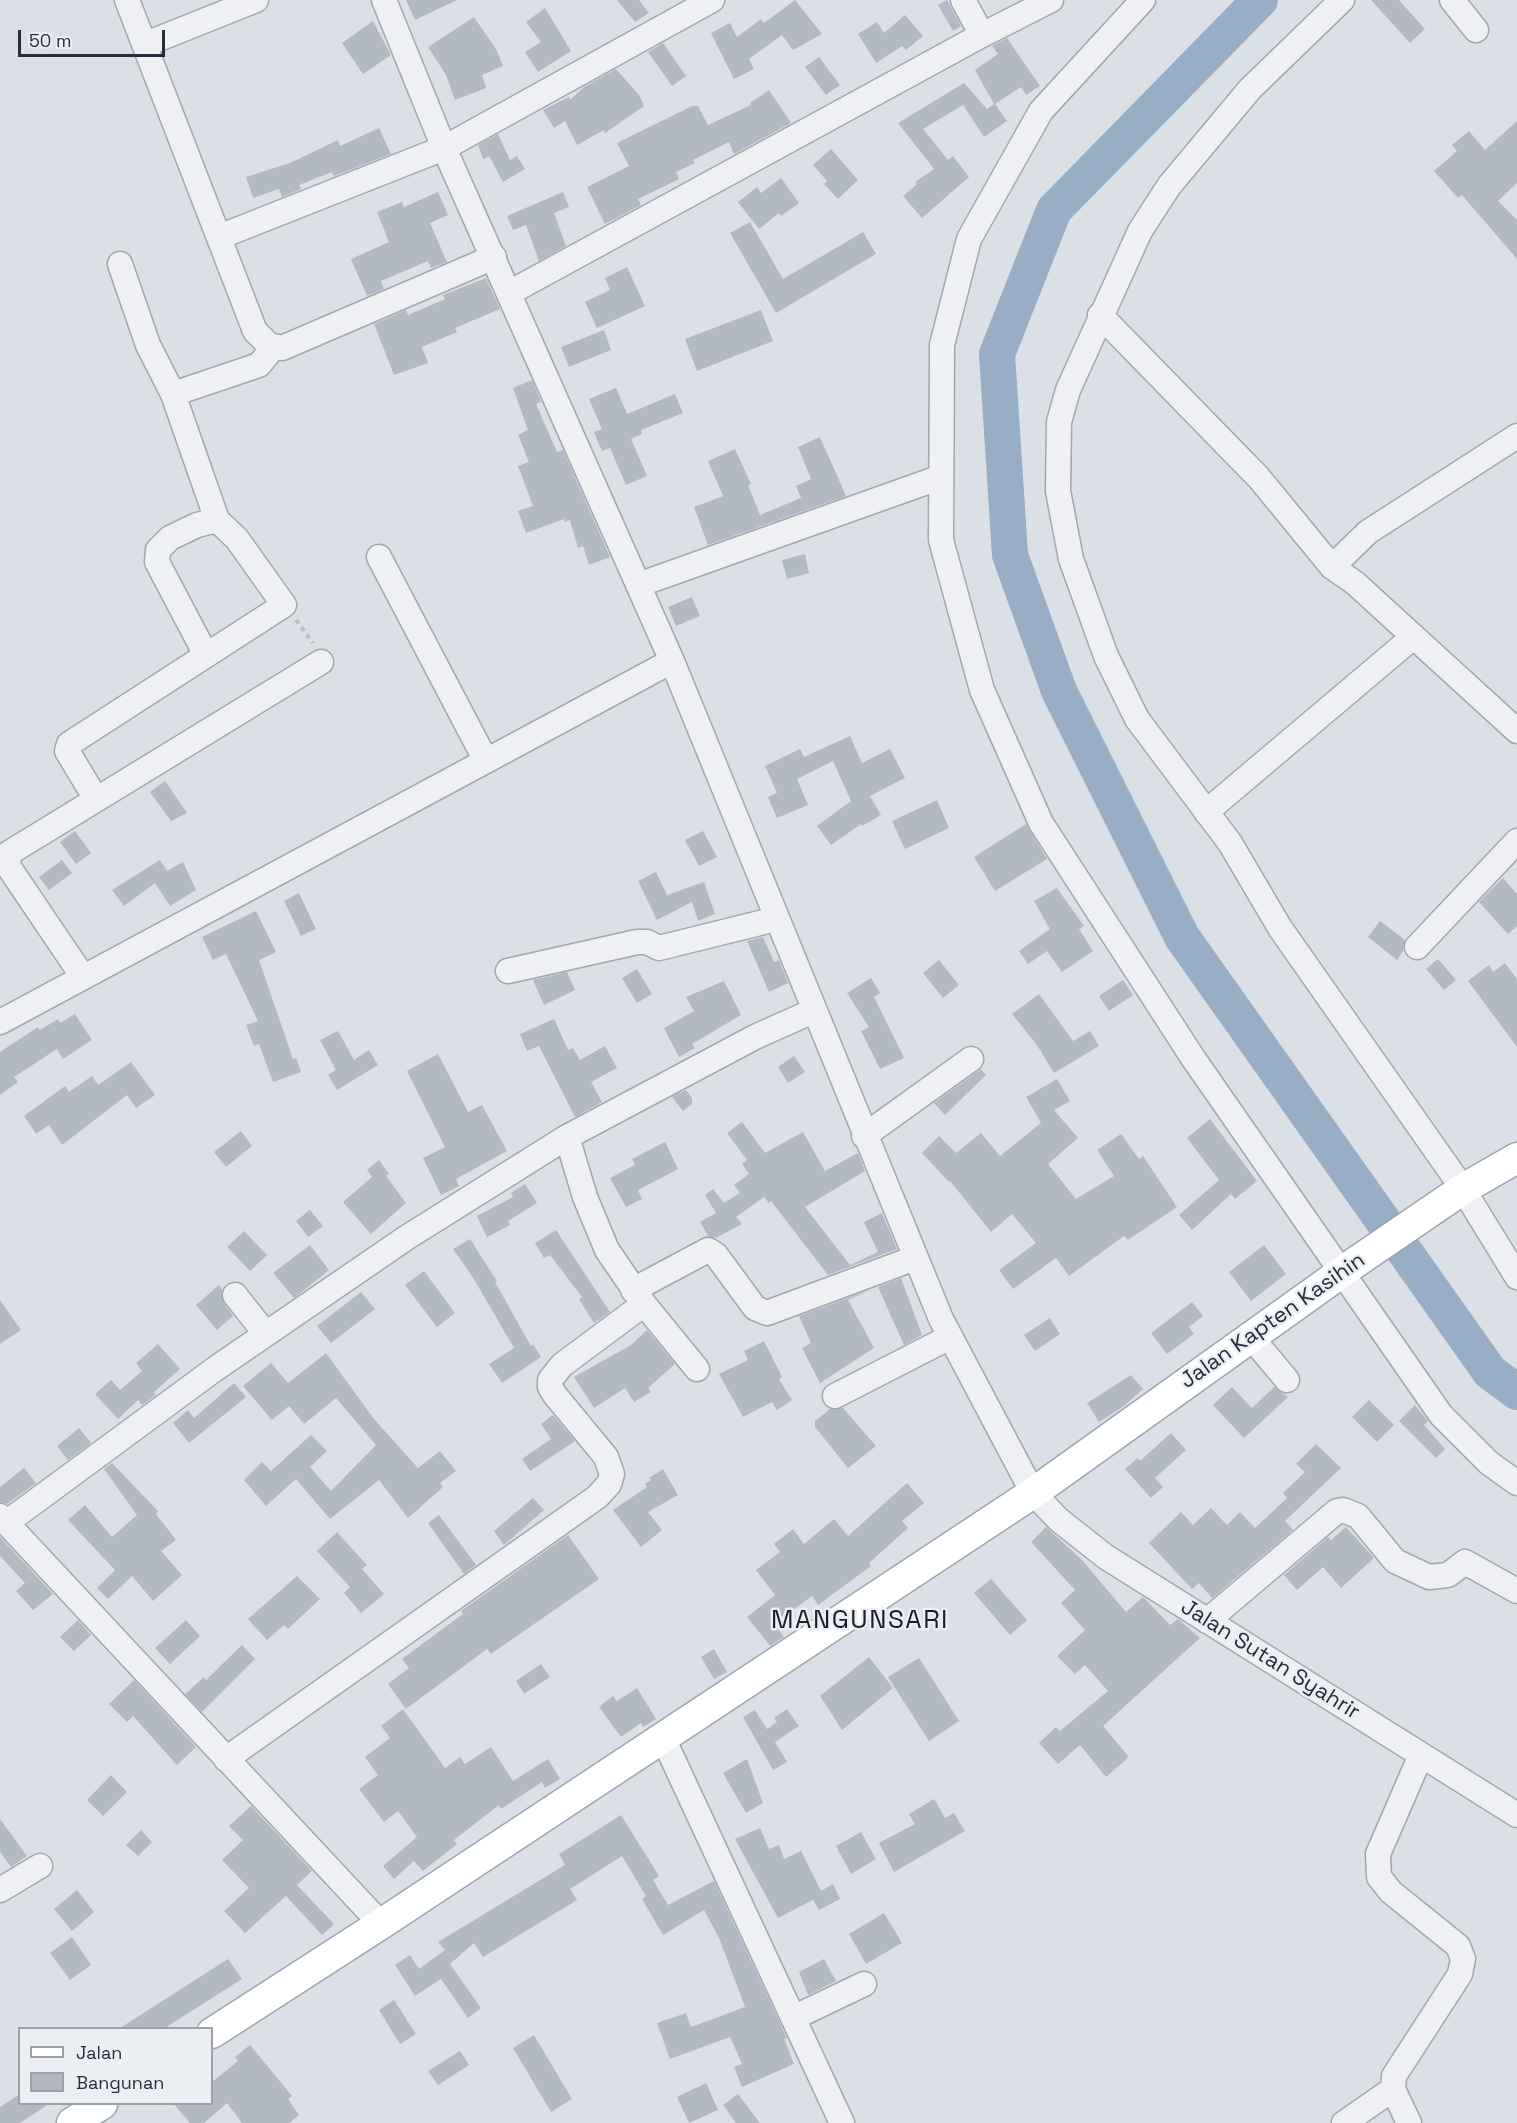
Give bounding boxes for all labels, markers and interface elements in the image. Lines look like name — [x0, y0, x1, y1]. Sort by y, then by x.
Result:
scale bar — [21, 18, 168, 56]
text: 50 m — [29, 29, 71, 52]
street label: Jalan Kapten Kasihin — [1176, 1247, 1370, 1395]
street label: Jalan Sutan Syahrir — [1176, 1594, 1364, 1726]
district label: MANGUNSARI — [771, 1605, 949, 1637]
legend — [18, 2027, 213, 2105]
text: Jalan — [76, 2041, 122, 2064]
text: Bangunan — [76, 2071, 164, 2094]

